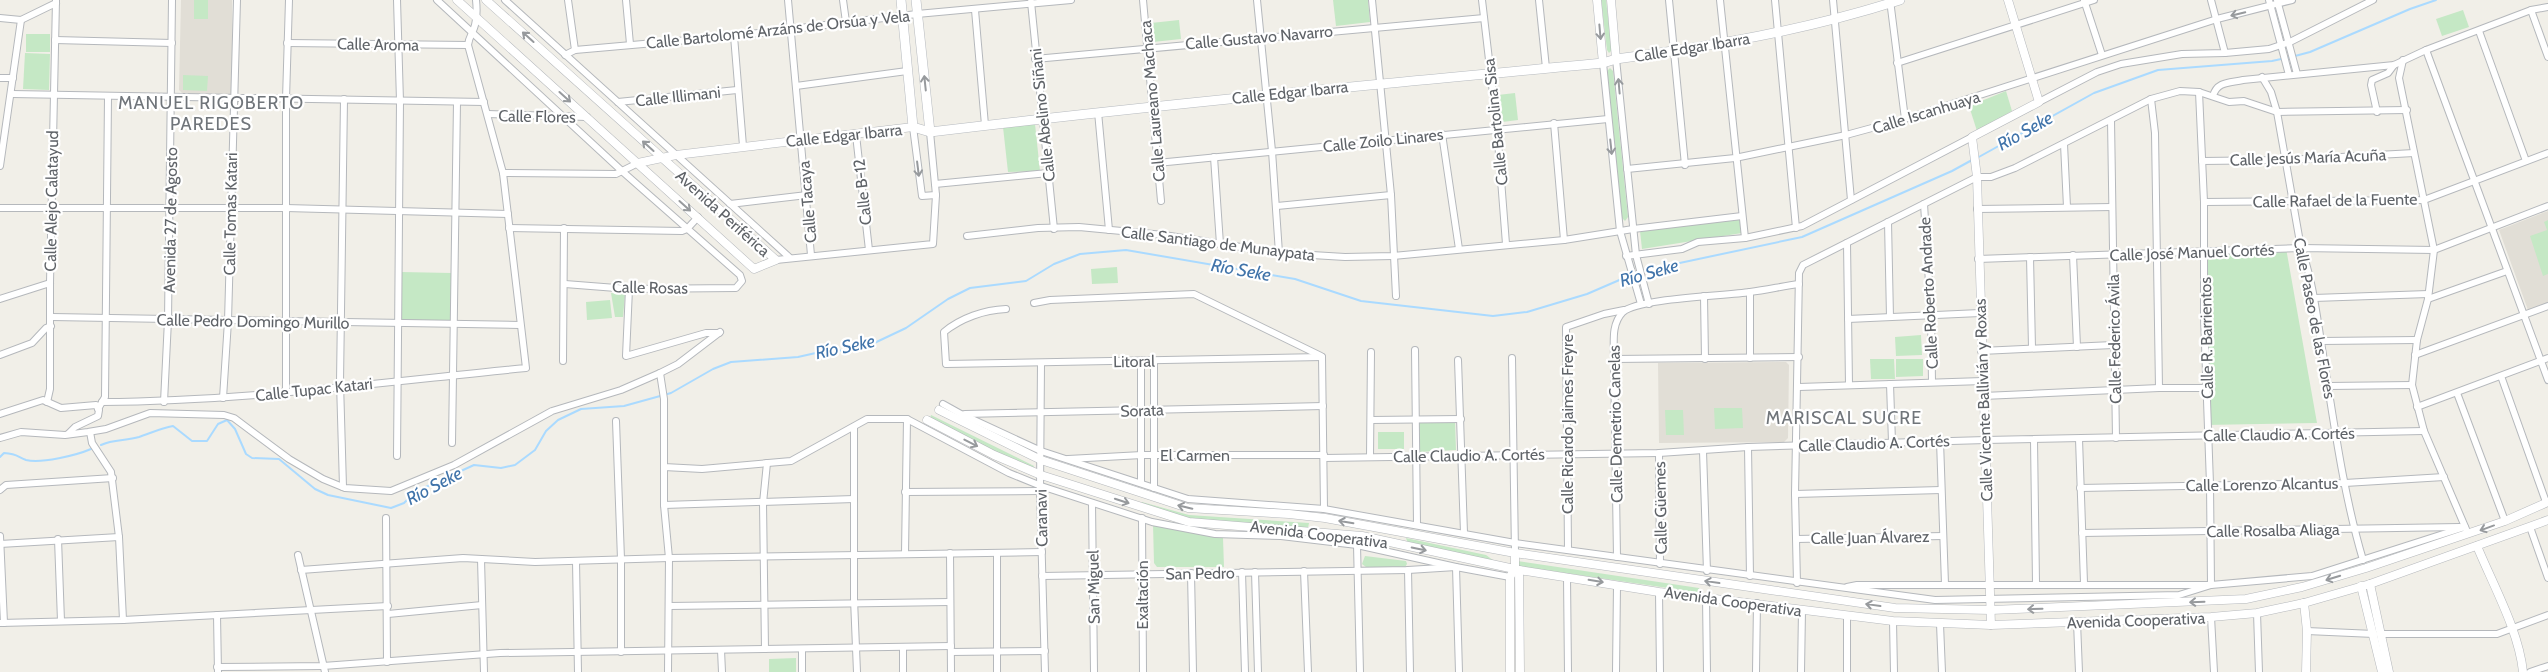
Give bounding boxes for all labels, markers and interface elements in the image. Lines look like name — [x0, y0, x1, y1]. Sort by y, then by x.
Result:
street label: Calle Bartolomé Arzáns de Orsúa y Vela — [645, 6, 911, 53]
one-way arrow — [2230, 10, 2246, 19]
street label: Calle Laureano Machaca — [1136, 19, 1169, 183]
street label: Calle Gustavo Navarro — [1184, 22, 1334, 53]
one-way arrow — [1595, 23, 1605, 39]
street label: Calle Edgar Ibarra — [1633, 29, 1752, 66]
one-way arrow — [521, 31, 534, 43]
street label: Calle Aroma — [337, 34, 419, 55]
street label: Calle Abelino Siñani — [1026, 47, 1059, 182]
street label: Calle Bartolina Sisa — [1479, 57, 1512, 186]
one-way arrow — [920, 76, 930, 92]
street label: Calle Edgar Ibarra — [1231, 77, 1349, 108]
one-way arrow — [1614, 78, 1624, 94]
street label: Calle Illimani — [634, 83, 722, 110]
street label: Calle Iscanhuaya — [1870, 87, 1982, 138]
one-way arrow — [558, 91, 571, 103]
district label: MANUEL RIGOBERTO PAREDES — [118, 92, 304, 135]
street label: Calle Flores — [498, 106, 576, 127]
water label: Río Seke — [1993, 107, 2057, 155]
street label: Calle Edgar Ibarra — [785, 120, 903, 151]
street label: Calle Zoilo Linares — [1322, 125, 1445, 156]
street label: Calle Alejo Calatayud — [41, 130, 62, 272]
one-way arrow — [1606, 138, 1616, 154]
one-way arrow — [642, 140, 655, 152]
street label: Calle Jesús María Acuña — [2230, 145, 2387, 170]
street label: Avenida 27 de Agosto — [160, 147, 181, 293]
street label: Calle Tomas Katari — [220, 152, 241, 276]
street label: Calle B-12 — [850, 158, 875, 226]
street label: Calle Tacaya — [794, 160, 821, 244]
one-way arrow — [913, 160, 923, 176]
street label: Avenida Periférica — [672, 166, 774, 261]
street label: Calle Rafael de la Fuente — [2252, 190, 2418, 211]
one-way arrow — [679, 200, 691, 212]
street label: Calle Roberto Andrade — [1915, 216, 1942, 369]
street label: Calle Santiago de Munaypata — [1120, 222, 1316, 265]
street label: Calle Paseo de las Flores — [2290, 236, 2340, 401]
street label: Calle José Manuel Cortés — [2109, 240, 2275, 265]
water label: Río Seke — [1209, 254, 1273, 286]
water label: Río Seke — [1617, 254, 1681, 292]
street label: Calle Federico Ávila — [2104, 274, 2125, 404]
street label: Calle Rosas — [612, 277, 688, 298]
street label: Calle R. Barrientos — [2196, 277, 2217, 399]
street label: Calle Vicente Ballivián y Roxas — [1970, 298, 1997, 502]
street label: Calle Pedro Domingo Murillo — [156, 310, 350, 333]
water label: Río Seke — [813, 330, 877, 364]
street label: Calle Ricardo Jaimes Freyre — [1558, 334, 1577, 514]
street label: Calle Demetrio Canelas — [1605, 345, 1626, 503]
street label: Litoral — [1113, 352, 1155, 371]
street label: Calle Tupac Katari — [254, 374, 374, 405]
street label: Sorata — [1120, 400, 1164, 421]
district label: MARISCAL SUCRE — [1766, 407, 1922, 429]
street label: Calle Claudio A. Cortés — [2203, 424, 2355, 445]
street label: Calle Claudio A. Cortés — [1798, 431, 1950, 456]
one-way arrow — [963, 438, 978, 448]
street label: Calle Claudio A. Cortés — [1393, 445, 1545, 466]
street label: El Carmen — [1160, 446, 1230, 465]
street label: Calle Güemes — [1650, 461, 1671, 555]
water label: Río Seke — [402, 462, 466, 510]
street label: Calle Lorenzo Alcantus — [2185, 474, 2339, 495]
street label: Caranavi — [1031, 489, 1052, 547]
one-way arrow — [1114, 497, 1129, 506]
one-way arrow — [1177, 502, 1193, 511]
one-way arrow — [1339, 516, 1355, 526]
street label: Avenida Cooperativa — [1249, 517, 1389, 552]
street label: Calle Rosalba Aliaga — [2206, 520, 2340, 541]
one-way arrow — [2480, 524, 2495, 533]
street label: Calle Juan Álvarez — [1810, 527, 1930, 548]
one-way arrow — [1411, 544, 1427, 554]
street label: San Miguel — [1083, 550, 1104, 624]
street label: Exaltación — [1133, 560, 1152, 630]
street label: San Pedro — [1165, 563, 1235, 584]
one-way arrow — [2325, 574, 2341, 584]
one-way arrow — [1588, 577, 1604, 587]
one-way arrow — [1704, 577, 1720, 587]
street label: Avenida Cooperativa — [1663, 582, 1803, 621]
one-way arrow — [2190, 598, 2206, 607]
one-way arrow — [1865, 599, 1881, 609]
one-way arrow — [2027, 604, 2043, 613]
street label: Avenida Cooperativa — [2066, 609, 2206, 632]

